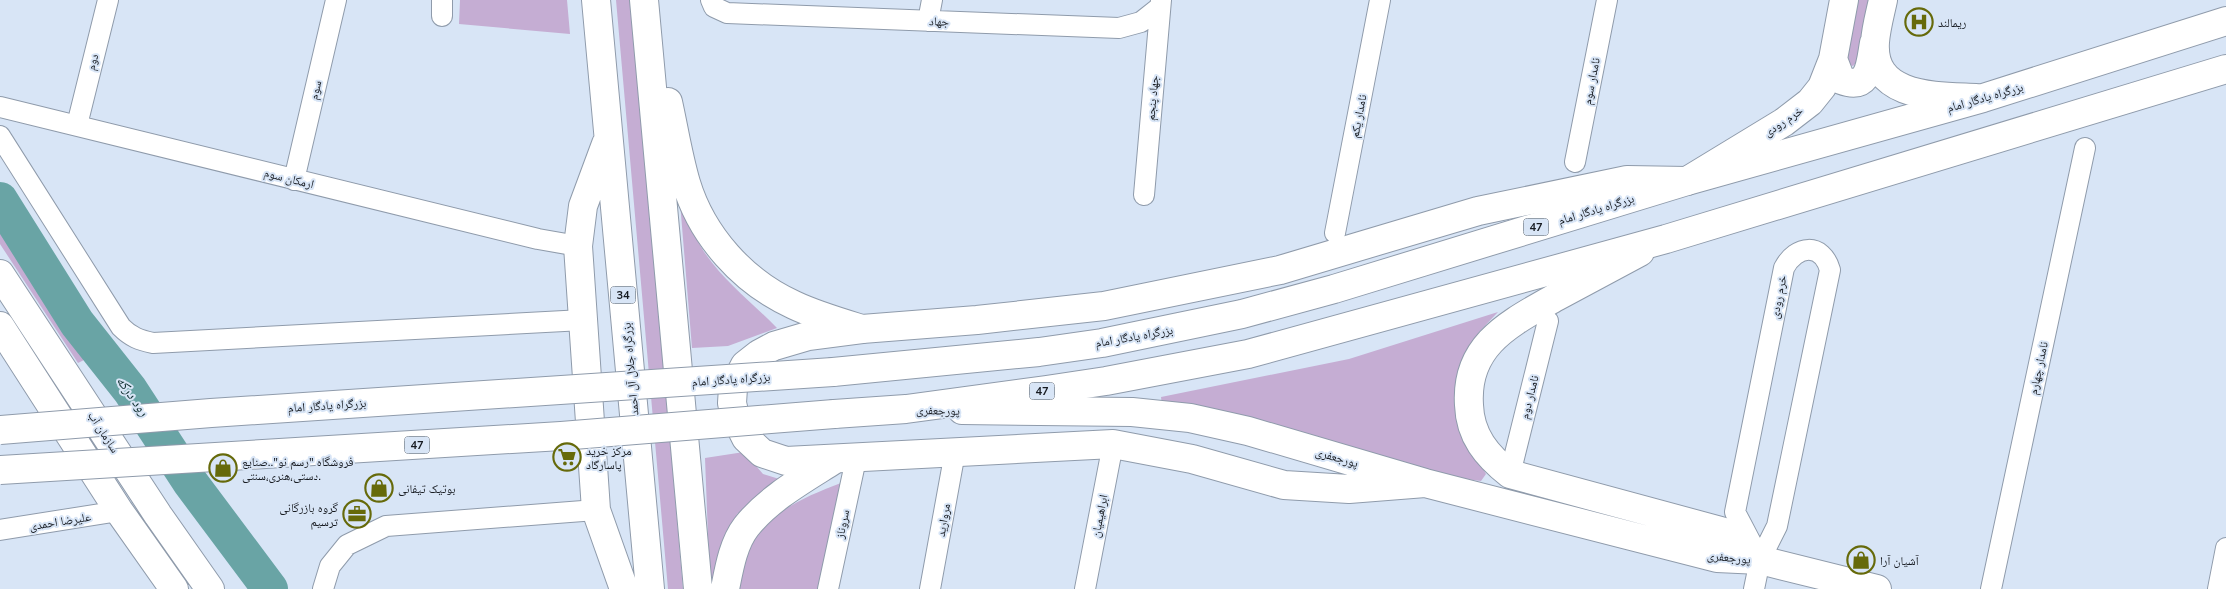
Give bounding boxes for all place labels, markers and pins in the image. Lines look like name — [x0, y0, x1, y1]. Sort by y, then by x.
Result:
hospital icon: ریمالند — [1904, 7, 1934, 37]
place label: ریمالند — [1938, 15, 1967, 30]
supermarket icon: مرکز خرید پاسارگاد — [552, 442, 582, 472]
place label: مرکز خرید پاسارگاد — [586, 443, 632, 472]
shop icon: فروشگاه "رسم نو"..صنایع دستی،هنری،سنتی. — [208, 453, 238, 483]
place label: فروشگاه "رسم نو"..صنایع دستی،هنری،سنتی. — [242, 454, 354, 483]
shop icon: بوتیک تیفانی — [364, 473, 394, 503]
place label: بوتیک تیفانی — [398, 481, 455, 496]
office icon: گروه بازرگانی ترسیم — [342, 499, 372, 529]
place label: گروه بازرگانی ترسیم — [279, 500, 338, 530]
shop icon: آشیان آرا — [1846, 545, 1876, 575]
place label: آشیان آرا — [1880, 553, 1920, 568]

